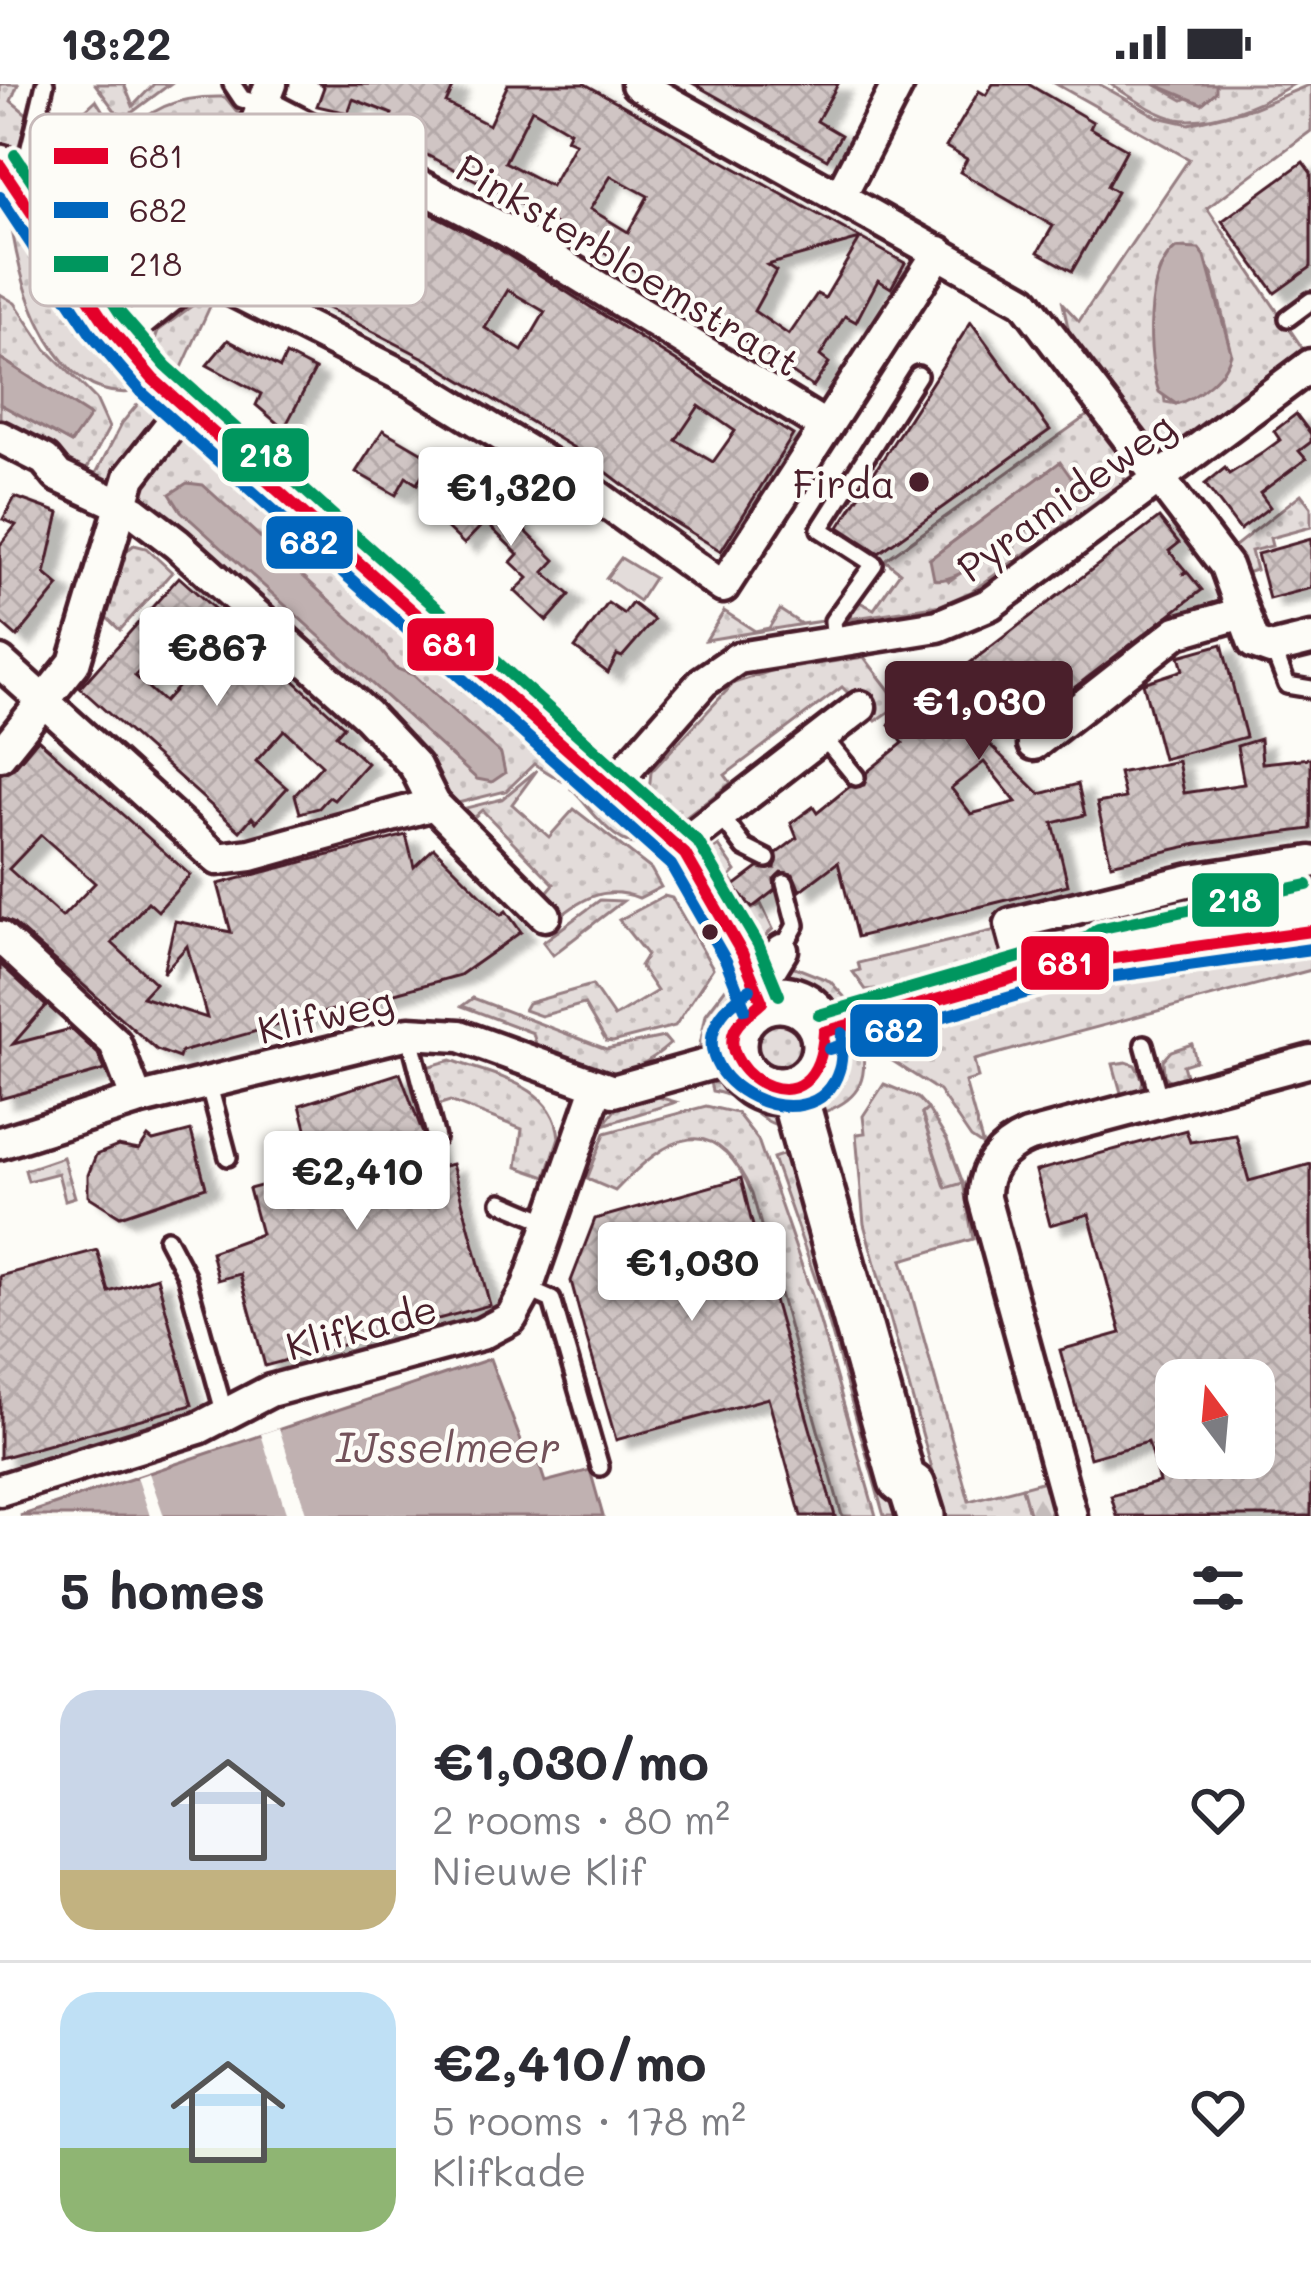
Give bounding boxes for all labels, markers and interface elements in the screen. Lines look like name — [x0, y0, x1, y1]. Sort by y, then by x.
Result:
text: 13:22 — [60, 13, 172, 71]
legend — [30, 114, 426, 306]
text: 681 — [129, 133, 184, 176]
street label: Pinksterbloemstraat — [448, 141, 810, 387]
text: 682 — [129, 187, 187, 230]
text: 218 — [129, 241, 182, 284]
street label: Pyramideweg — [946, 400, 1185, 593]
line badge: 218 — [220, 426, 311, 484]
text: 218 — [239, 432, 293, 475]
pin: €1,320 — [413, 447, 609, 549]
place label: Firda — [793, 457, 895, 508]
text: €1,320 — [445, 460, 577, 511]
marker: Firda — [906, 469, 932, 495]
line badge: 682 — [264, 514, 355, 571]
text: 682 — [280, 519, 338, 562]
pin: €867 — [146, 607, 288, 709]
line badge: 681 — [405, 616, 496, 673]
text: €867 — [166, 620, 268, 671]
text: 681 — [422, 621, 478, 664]
pin: €1,030 — [881, 661, 1077, 763]
text: €1,030 — [912, 674, 1046, 725]
line badge: 218 — [1190, 871, 1281, 929]
text: 218 — [1208, 877, 1262, 920]
unlabelled marker — [699, 921, 721, 943]
line badge: 681 — [1019, 934, 1111, 992]
text: 681 — [1037, 940, 1093, 983]
street label: Klifweg — [252, 974, 398, 1055]
line badge: 682 — [848, 1002, 940, 1059]
text: 682 — [865, 1007, 923, 1050]
pin: €2,410 — [259, 1131, 455, 1233]
text: €2,410 — [291, 1144, 423, 1195]
pin: €1,030 — [594, 1222, 790, 1324]
text: €1,030 — [625, 1235, 759, 1286]
street label: Klifkade — [280, 1281, 442, 1371]
north arrow — [1155, 1359, 1275, 1479]
map controls — [1155, 1359, 1275, 1479]
water label: IJsselmeer — [335, 1419, 561, 1474]
text: 5 homes — [60, 1555, 265, 1622]
icon: filters — [1185, 1555, 1251, 1621]
text: €1,030/mo — [432, 1726, 709, 1793]
icon: home — [156, 1738, 300, 1882]
icon: heart — [1185, 1777, 1251, 1843]
text: 2 rooms · 80 m² — [432, 1793, 730, 1844]
text: Nieuwe Klif — [432, 1844, 646, 1895]
text: €2,410/mo — [432, 2027, 706, 2094]
icon: home — [156, 2040, 300, 2184]
icon: heart — [1185, 2079, 1251, 2145]
text: 5 rooms · 178 m² — [432, 2094, 746, 2145]
text: Klifkade — [432, 2145, 586, 2196]

